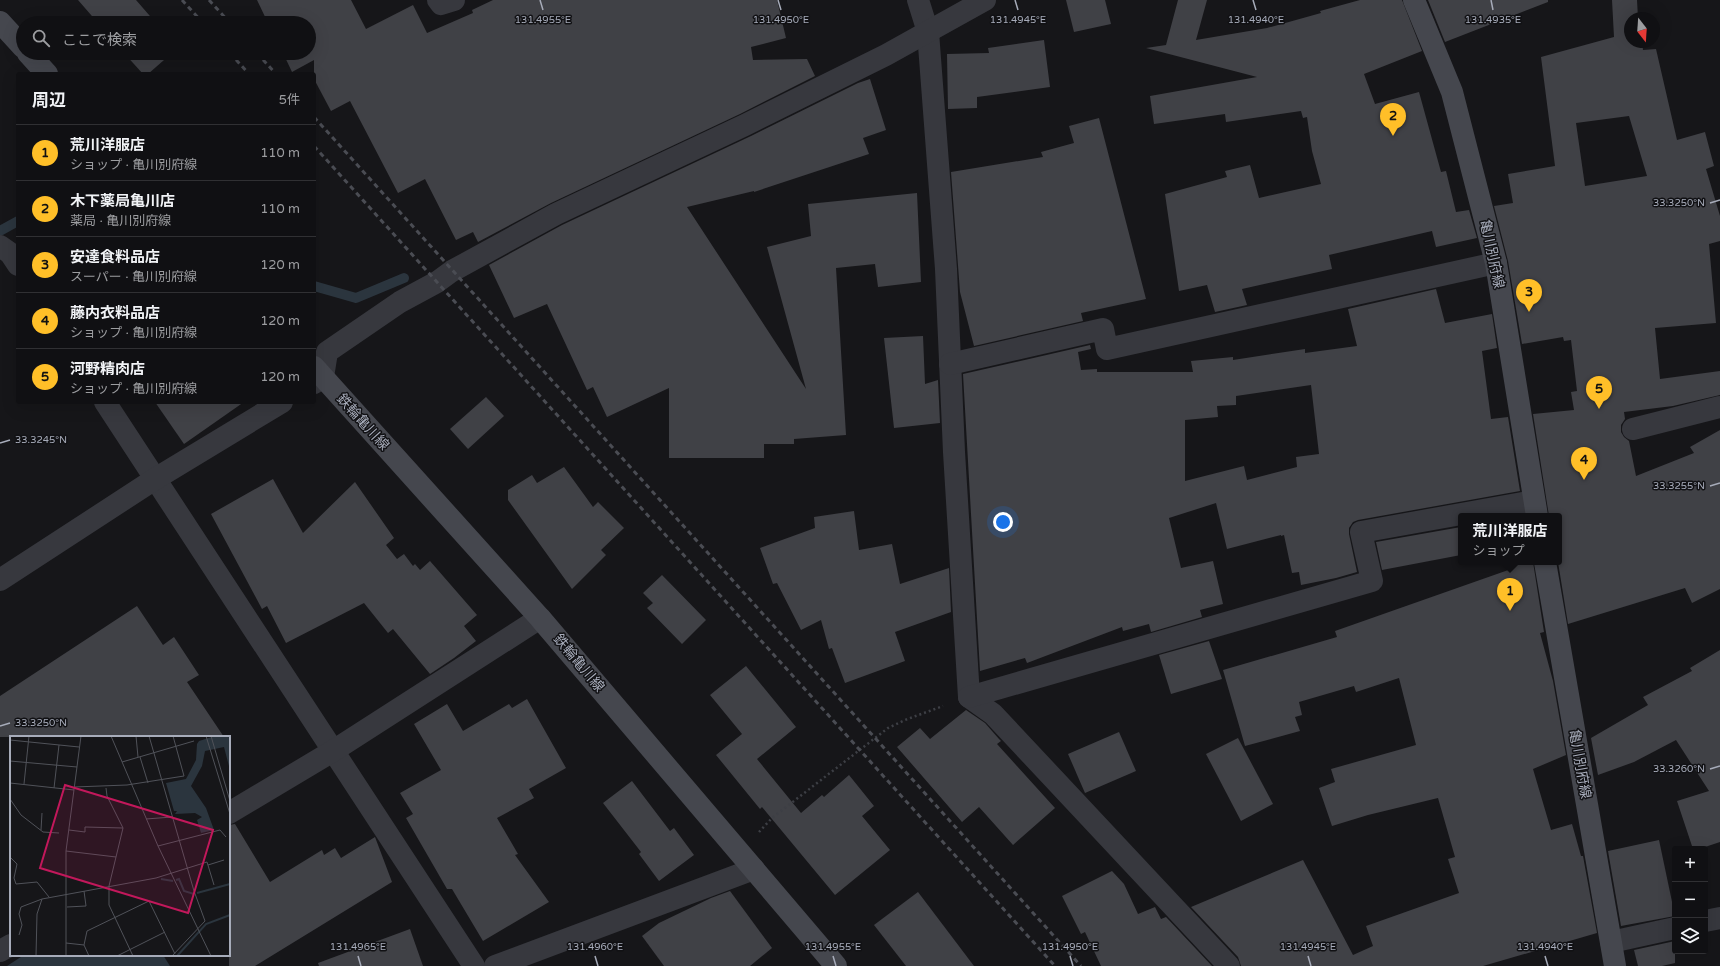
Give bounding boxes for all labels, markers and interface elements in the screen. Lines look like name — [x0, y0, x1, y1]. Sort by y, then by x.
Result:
north arrow — [1624, 12, 1660, 48]
text: 131.4955°E — [515, 14, 571, 26]
text: 131.4950°E — [753, 14, 809, 26]
text: 131.4945°E — [990, 14, 1046, 26]
text: 131.4940°E — [1228, 14, 1284, 26]
text: 131.4935°E — [1465, 14, 1521, 26]
search box — [16, 16, 316, 60]
icon: search — [30, 27, 52, 49]
text: ここで検索 — [62, 31, 137, 49]
text: 周辺 — [32, 90, 66, 111]
text: 5件 — [279, 92, 300, 108]
pin: 2 — [1380, 103, 1406, 136]
text: 荒川洋服店 — [70, 136, 145, 154]
text: 1 — [41, 145, 49, 161]
text: 110 m — [260, 145, 300, 161]
text: ショップ · 亀川別府線 — [70, 157, 197, 173]
text: 木下薬局亀川店 — [70, 192, 175, 210]
text: 33.3250°N — [1653, 197, 1705, 209]
text: 2 — [41, 201, 49, 217]
text: 110 m — [260, 201, 300, 217]
text: 薬局 · 亀川別府線 — [70, 213, 171, 229]
street label: 亀川別府線 — [1476, 218, 1508, 290]
text: 安達食料品店 — [70, 248, 160, 266]
text: 3 — [41, 257, 49, 273]
text: 120 m — [260, 257, 300, 273]
text: スーパー · 亀川別府線 — [70, 269, 197, 285]
pin: 3 — [1516, 279, 1542, 312]
text: 藤内衣料品店 — [70, 304, 160, 322]
text: 4 — [41, 313, 49, 329]
text: 120 m — [260, 313, 300, 329]
text: ショップ · 亀川別府線 — [70, 325, 197, 341]
text: 河野精肉店 — [70, 360, 145, 378]
text: 5 — [41, 369, 49, 385]
text: 120 m — [260, 369, 300, 385]
pin: 5 — [1586, 376, 1612, 409]
text: ショップ · 亀川別府線 — [70, 381, 197, 397]
street label: 鉄輪亀川線 — [333, 390, 393, 454]
text: 33.3245°N — [15, 434, 67, 446]
pin: 4 — [1571, 447, 1597, 480]
text: 33.3255°N — [1653, 480, 1705, 492]
your location — [993, 512, 1013, 532]
popup — [1458, 513, 1562, 565]
text: 荒川洋服店 — [1472, 522, 1548, 540]
text: ショップ — [1472, 543, 1525, 559]
pin: 1 — [1497, 578, 1523, 611]
street label: 鉄輪亀川線 — [550, 631, 608, 695]
text: 33.3250°N — [15, 717, 67, 729]
street label: 亀川別府線 — [1566, 728, 1594, 800]
inset map — [10, 736, 230, 956]
text: 33.3260°N — [1653, 763, 1705, 775]
map controls — [1672, 846, 1708, 954]
button: + — [1672, 846, 1708, 882]
button: − — [1672, 882, 1708, 918]
button: layers — [1672, 918, 1708, 954]
text: 131.4965°E — [330, 941, 386, 953]
text: 131.4960°E — [567, 941, 623, 953]
text: 131.4955°E — [805, 941, 861, 953]
text: 131.4950°E — [1042, 941, 1098, 953]
text: 131.4945°E — [1280, 941, 1336, 953]
text: 131.4940°E — [1517, 941, 1573, 953]

